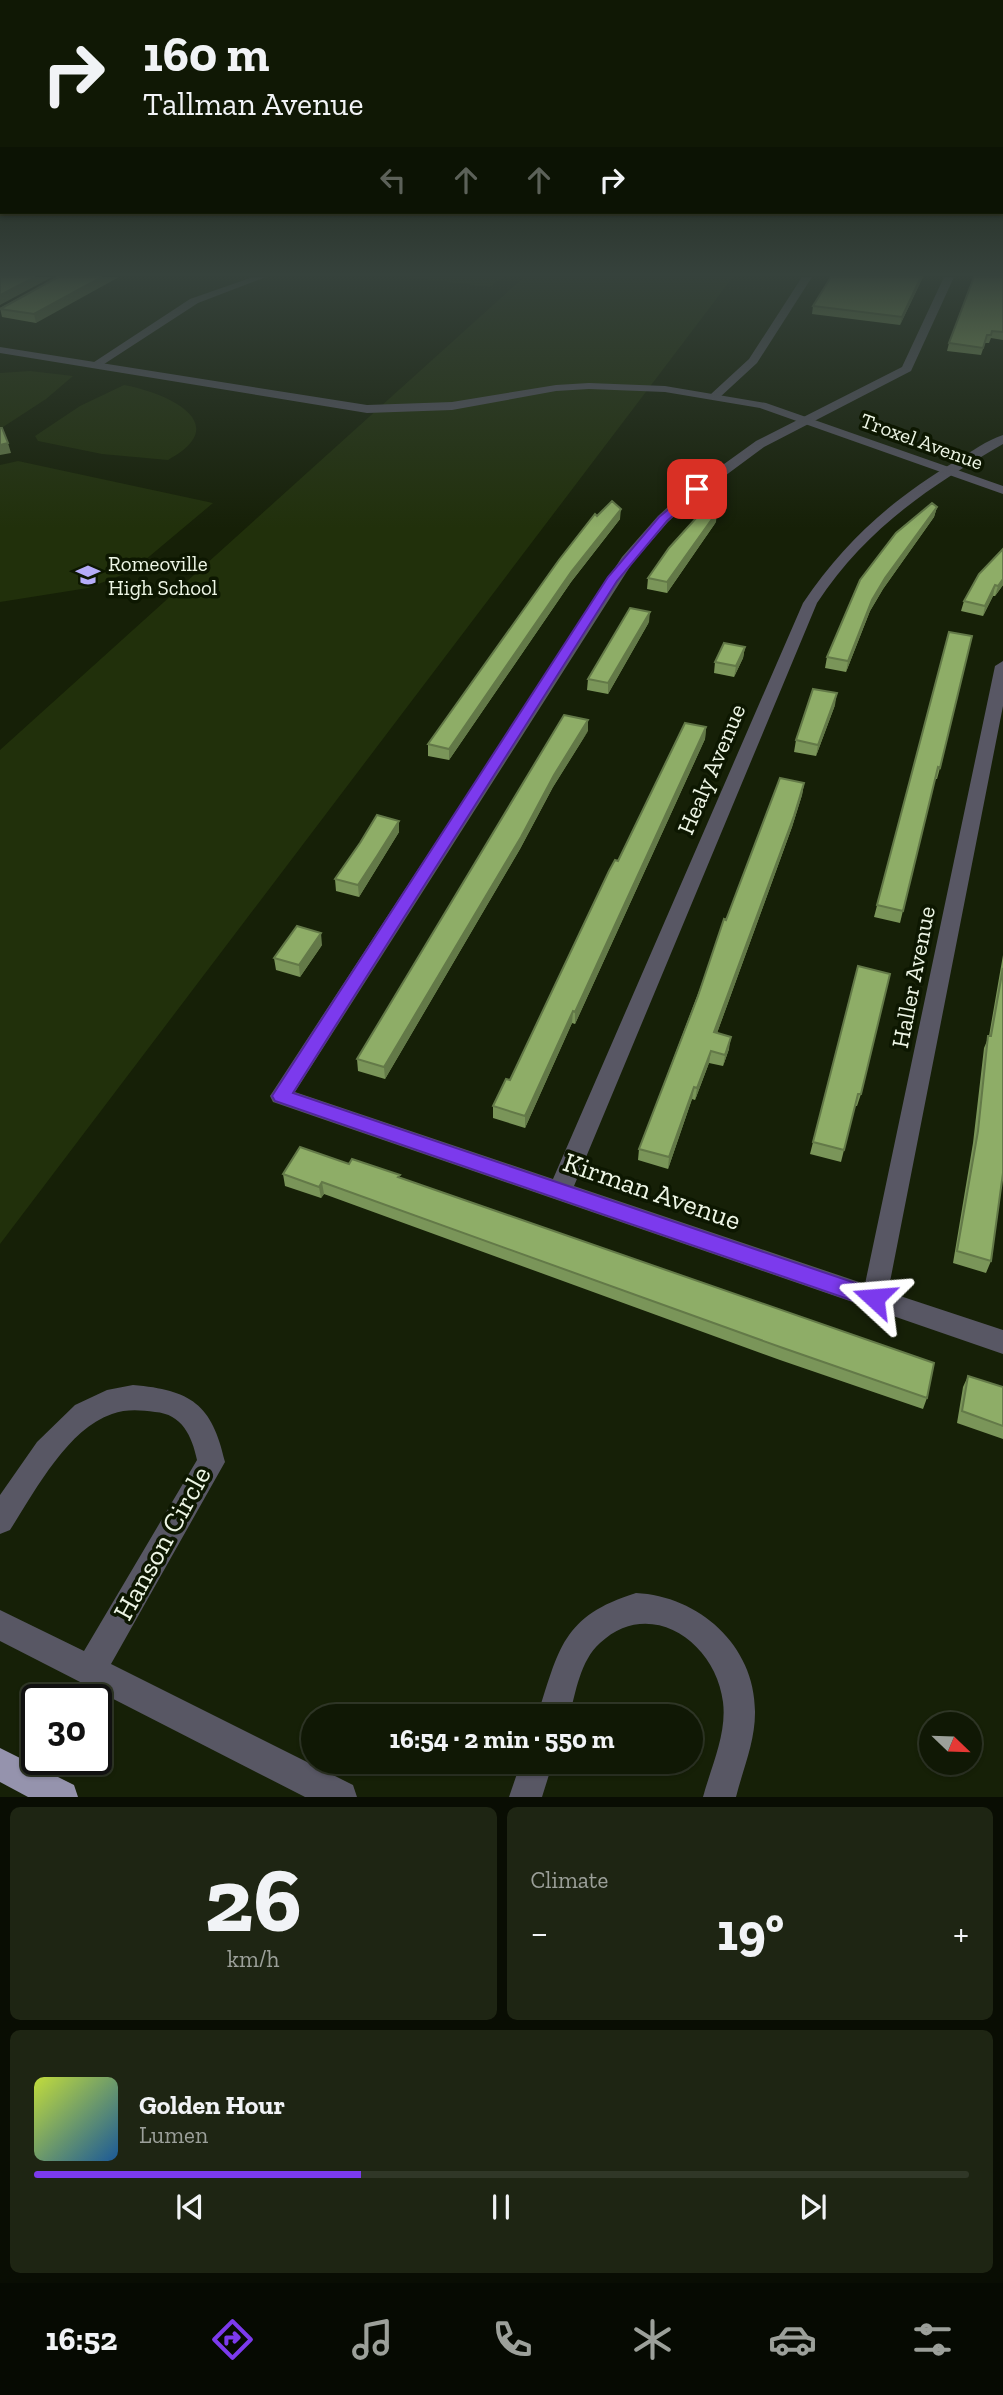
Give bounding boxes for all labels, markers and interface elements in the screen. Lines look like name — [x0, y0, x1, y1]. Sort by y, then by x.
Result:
text: 160 m — [143, 25, 269, 84]
icon: right — [28, 28, 119, 119]
text: Tallman Avenue — [143, 85, 363, 123]
icon: left — [374, 161, 412, 199]
icon: ahead — [447, 161, 485, 199]
icon: ahead — [520, 161, 558, 199]
icon: right — [593, 161, 631, 199]
street label: Troxel Avenue — [857, 407, 987, 475]
pin — [667, 459, 727, 519]
icon: arrive — [678, 470, 716, 508]
place label: Romeoville High School — [108, 551, 218, 600]
school or university icon: Romeoville High School — [74, 561, 102, 589]
street label: Healy Avenue — [671, 699, 751, 839]
street label: Haller Avenue — [885, 904, 941, 1050]
street label: Kirman Avenue — [559, 1145, 745, 1237]
position arrow — [837, 1261, 911, 1335]
street label: Hanson Circle — [106, 1460, 218, 1626]
speed limit sign: 30 — [21, 1684, 112, 1775]
north arrow — [919, 1712, 982, 1774]
map controls — [919, 1712, 982, 1775]
text: 16:54 · 2 min · 550 m — [389, 1723, 615, 1755]
text: 26 — [204, 1845, 302, 1954]
text: Climate — [531, 1866, 608, 1894]
text: 19° — [717, 1901, 784, 1963]
text: − — [531, 1910, 548, 1956]
text: + — [953, 1910, 969, 1956]
text: km/h — [227, 1945, 280, 1973]
text: Golden Hour — [139, 2089, 285, 2121]
text: Lumen — [139, 2121, 208, 2149]
icon: previous — [171, 2188, 209, 2226]
icon: pause — [482, 2188, 520, 2226]
icon: next — [794, 2188, 832, 2226]
icon: directions — [208, 2315, 257, 2364]
icon: music — [348, 2315, 397, 2364]
icon: phone — [488, 2315, 537, 2364]
icon: climate — [628, 2315, 677, 2364]
icon: car — [768, 2315, 817, 2364]
icon: filters — [908, 2315, 957, 2364]
text: 16:52 — [46, 2320, 117, 2358]

